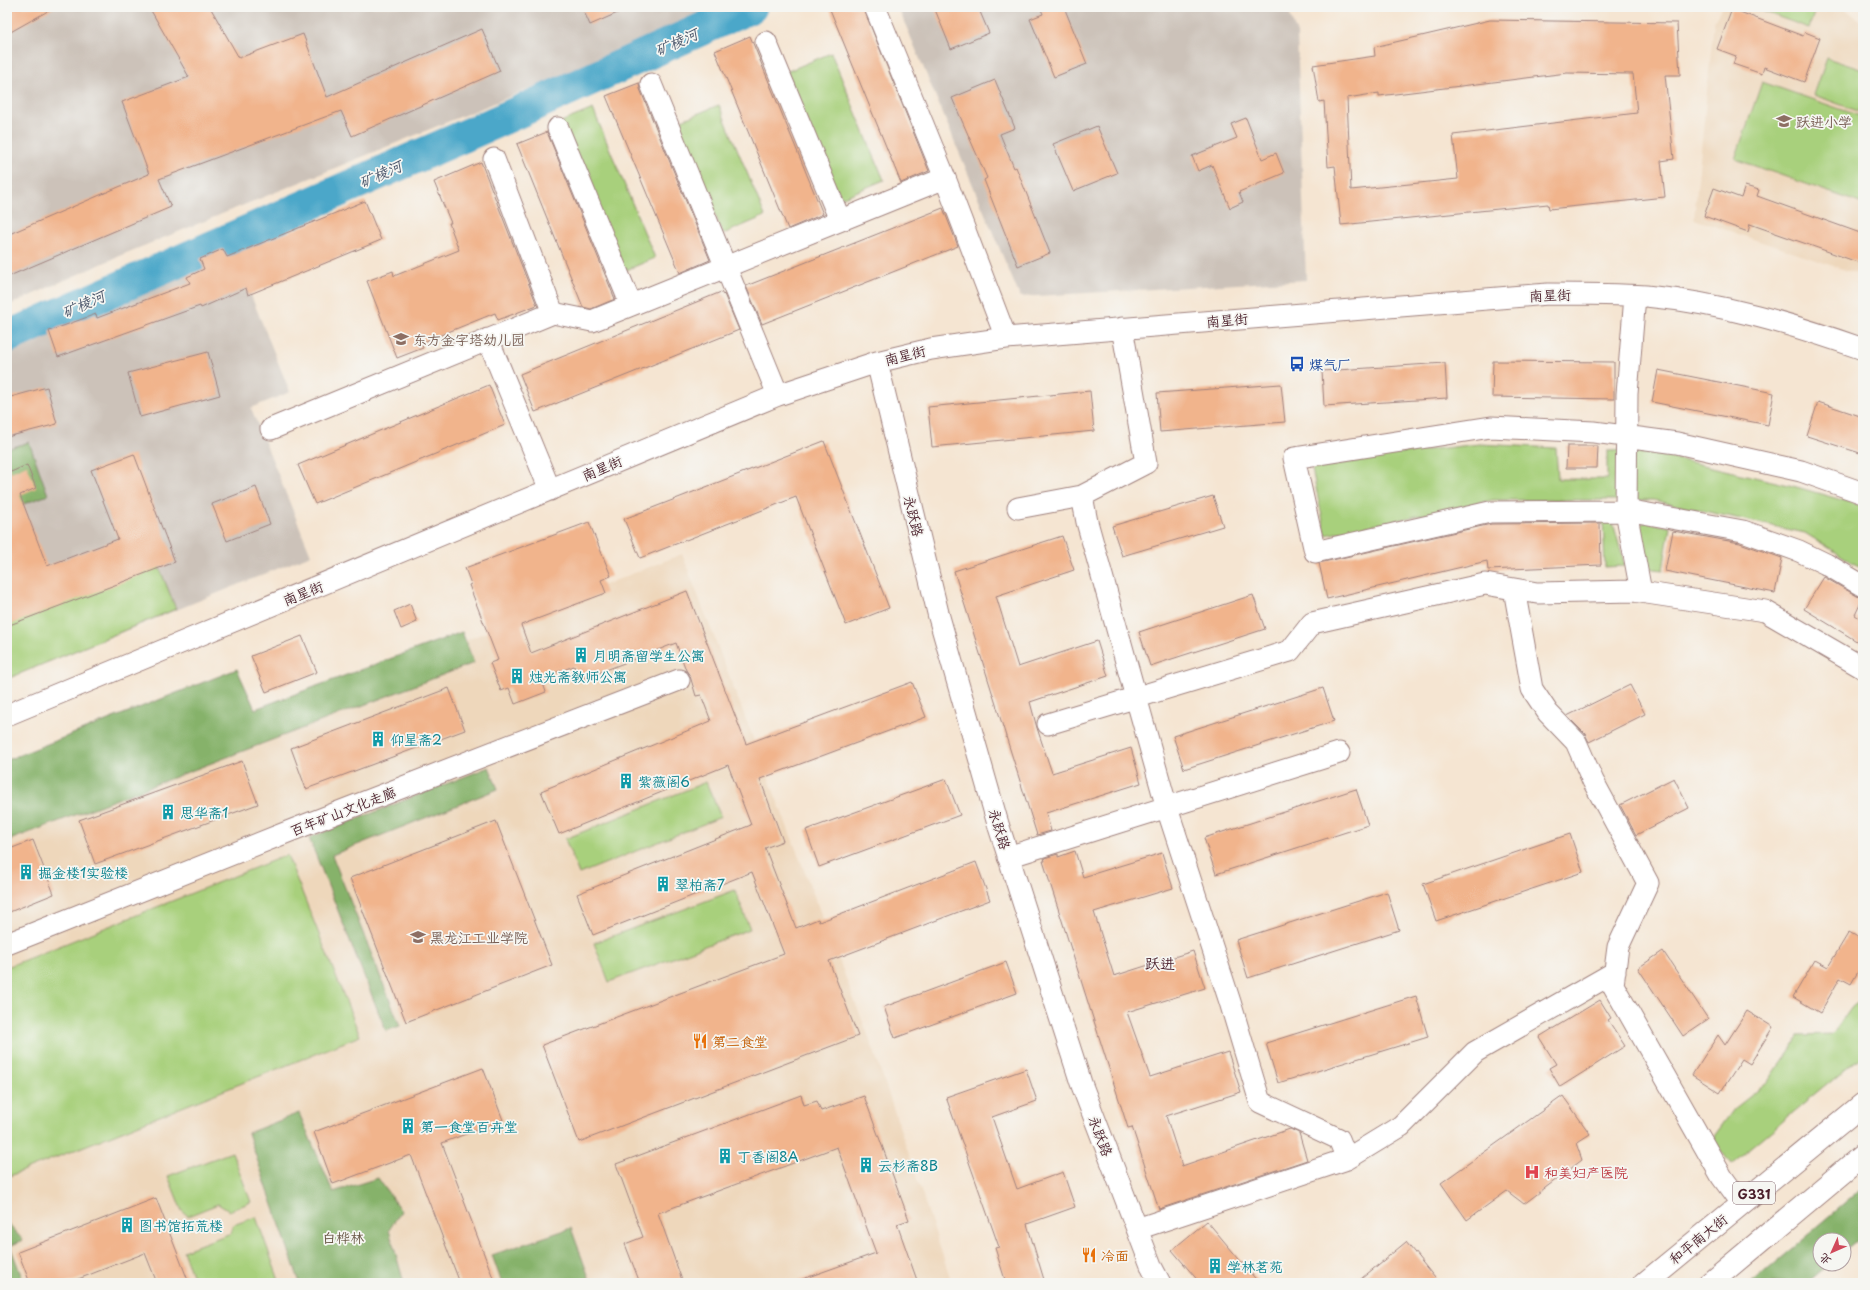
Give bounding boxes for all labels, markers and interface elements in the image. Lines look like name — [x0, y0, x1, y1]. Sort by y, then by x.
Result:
water label: 矿棱河 — [651, 20, 704, 61]
place label: 跃进小学 — [1796, 111, 1852, 132]
school or university icon: 跃进小学 — [1775, 112, 1793, 130]
water label: 矿棱河 — [355, 152, 408, 193]
water label: 矿棱河 — [58, 282, 111, 323]
street label: 南星街 — [1529, 284, 1571, 306]
street label: 南星街 — [1205, 308, 1249, 332]
place label: 东方金字塔幼儿园 — [413, 329, 525, 350]
school or university icon: 东方金字塔幼儿园 — [392, 330, 410, 348]
street label: 南星街 — [882, 340, 928, 370]
place label: 煤气厂 — [1309, 354, 1351, 375]
bus stop icon: 煤气厂 — [1288, 355, 1306, 373]
street label: 南星街 — [579, 450, 625, 486]
street label: 永跃路 — [899, 493, 929, 539]
street label: 南星街 — [280, 575, 326, 611]
place label: 月明斋留学生公寓 — [593, 645, 705, 666]
building icon: 月明斋留学生公寓 — [572, 646, 590, 664]
place label: 烛光斋教师公寓 — [529, 666, 627, 687]
building icon: 烛光斋教师公寓 — [508, 667, 526, 685]
place label: 仰星斋2 — [390, 729, 442, 750]
building icon: 仰星斋2 — [369, 730, 387, 748]
place label: 紫薇阁6 — [638, 771, 690, 792]
building icon: 紫薇阁6 — [617, 772, 635, 790]
street label: 百年矿山文化走廊 — [287, 781, 399, 841]
place label: 思华斋1 — [180, 802, 228, 823]
building icon: 思华斋1 — [159, 803, 177, 821]
street label: 永跃路 — [984, 806, 1016, 852]
place label: 掘金楼1实验楼 — [38, 862, 128, 883]
building icon: 掘金楼1实验楼 — [17, 863, 35, 881]
place label: 翠柏斋7 — [675, 874, 725, 895]
building icon: 翠柏斋7 — [654, 875, 672, 893]
place label: 黑龙江工业学院 — [430, 927, 528, 948]
school or university icon: 黑龙江工业学院 — [409, 928, 427, 946]
district label: 跃进 — [1145, 951, 1175, 974]
place label: 第二食堂 — [712, 1031, 768, 1052]
restaurant icon: 第二食堂 — [691, 1032, 709, 1050]
street label: 永跃路 — [1084, 1113, 1118, 1159]
place label: 第一食堂百卉堂 — [420, 1116, 518, 1137]
building icon: 第一食堂百卉堂 — [399, 1117, 417, 1135]
place label: 丁香阁8A — [737, 1146, 799, 1167]
building icon: 丁香阁8A — [716, 1147, 734, 1165]
place label: 云杉斋8B — [878, 1155, 938, 1176]
building icon: 云杉斋8B — [857, 1156, 875, 1174]
place label: 和美妇产医院 — [1544, 1162, 1628, 1183]
hospital icon: 和美妇产医院 — [1523, 1163, 1541, 1181]
road number: G331 — [1733, 1182, 1775, 1204]
street label: 和平南大街 — [1664, 1209, 1732, 1269]
place label: 图书馆拓荒楼 — [139, 1215, 223, 1236]
building icon: 图书馆拓荒楼 — [118, 1216, 136, 1234]
park label: 白桦林 — [322, 1227, 365, 1248]
north arrow — [1812, 1232, 1852, 1272]
place label: 冷面 — [1101, 1245, 1129, 1266]
restaurant icon: 冷面 — [1080, 1246, 1098, 1264]
text: 北 — [1815, 1250, 1834, 1269]
place label: 学林茗苑 — [1227, 1256, 1283, 1277]
building icon: 学林茗苑 — [1206, 1257, 1224, 1275]

